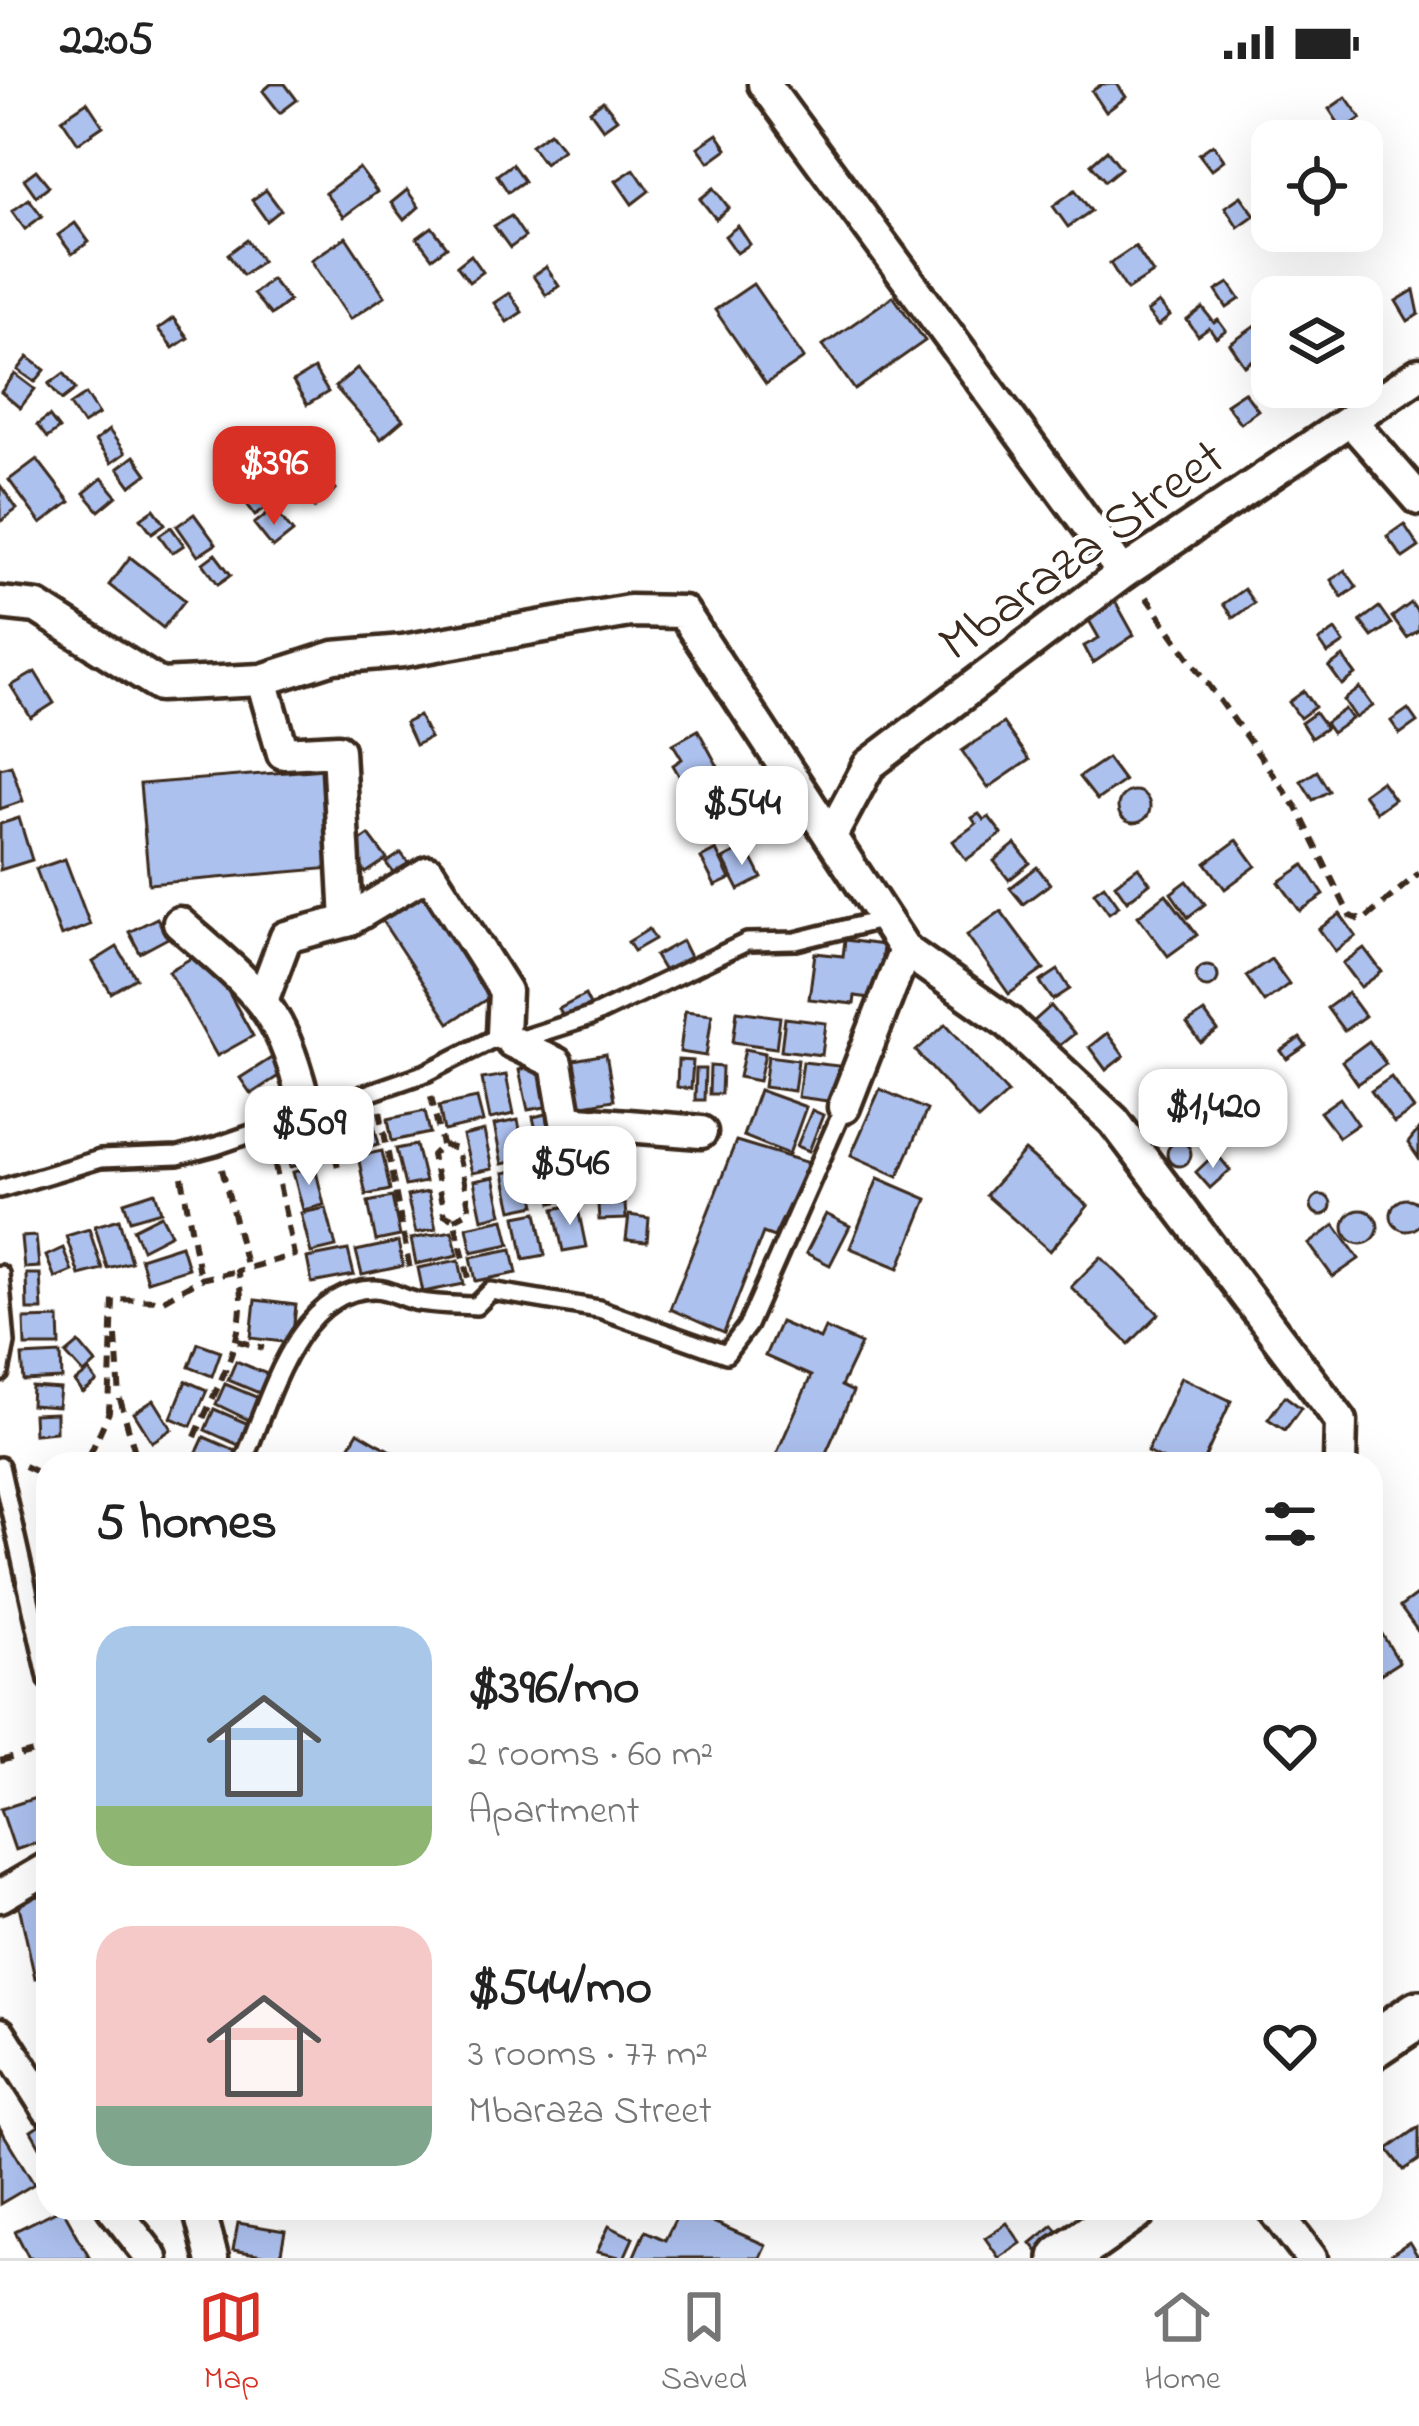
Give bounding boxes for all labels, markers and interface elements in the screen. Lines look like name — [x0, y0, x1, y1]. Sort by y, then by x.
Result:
text: 22:05 — [60, 9, 154, 75]
map controls — [1251, 120, 1383, 408]
button: locate — [1251, 120, 1383, 252]
button: layers — [1251, 276, 1383, 408]
street label: Mbaraza Street — [924, 422, 1243, 684]
pin: $396 — [203, 426, 345, 528]
text: $396 — [240, 436, 308, 493]
pin: $544 — [671, 766, 813, 868]
text: $544 — [703, 776, 781, 833]
pin: $1,420 — [1115, 1069, 1311, 1171]
text: $1,420 — [1165, 1079, 1261, 1136]
pin: $509 — [238, 1086, 380, 1188]
text: $509 — [272, 1096, 346, 1153]
pin: $546 — [499, 1126, 641, 1228]
text: $546 — [530, 1136, 610, 1193]
text: 5 homes — [96, 1487, 277, 1562]
icon: filters — [1257, 1491, 1323, 1557]
text: $396/mo — [468, 1652, 640, 1727]
icon: home — [192, 1674, 336, 1818]
icon: heart — [1257, 1713, 1323, 1779]
text: 2 rooms · 60 m² — [468, 1727, 713, 1784]
text: Apartment — [468, 1784, 640, 1841]
text: $544/mo — [468, 1952, 652, 2027]
icon: home — [192, 1974, 336, 2118]
icon: heart — [1257, 2013, 1323, 2079]
text: 3 rooms · 77 m² — [468, 2027, 708, 2084]
text: Mbaraza Street — [468, 2084, 712, 2141]
tab: Map — [198, 2284, 264, 2404]
tab: Saved — [661, 2284, 747, 2404]
tab: Home — [1144, 2284, 1221, 2404]

